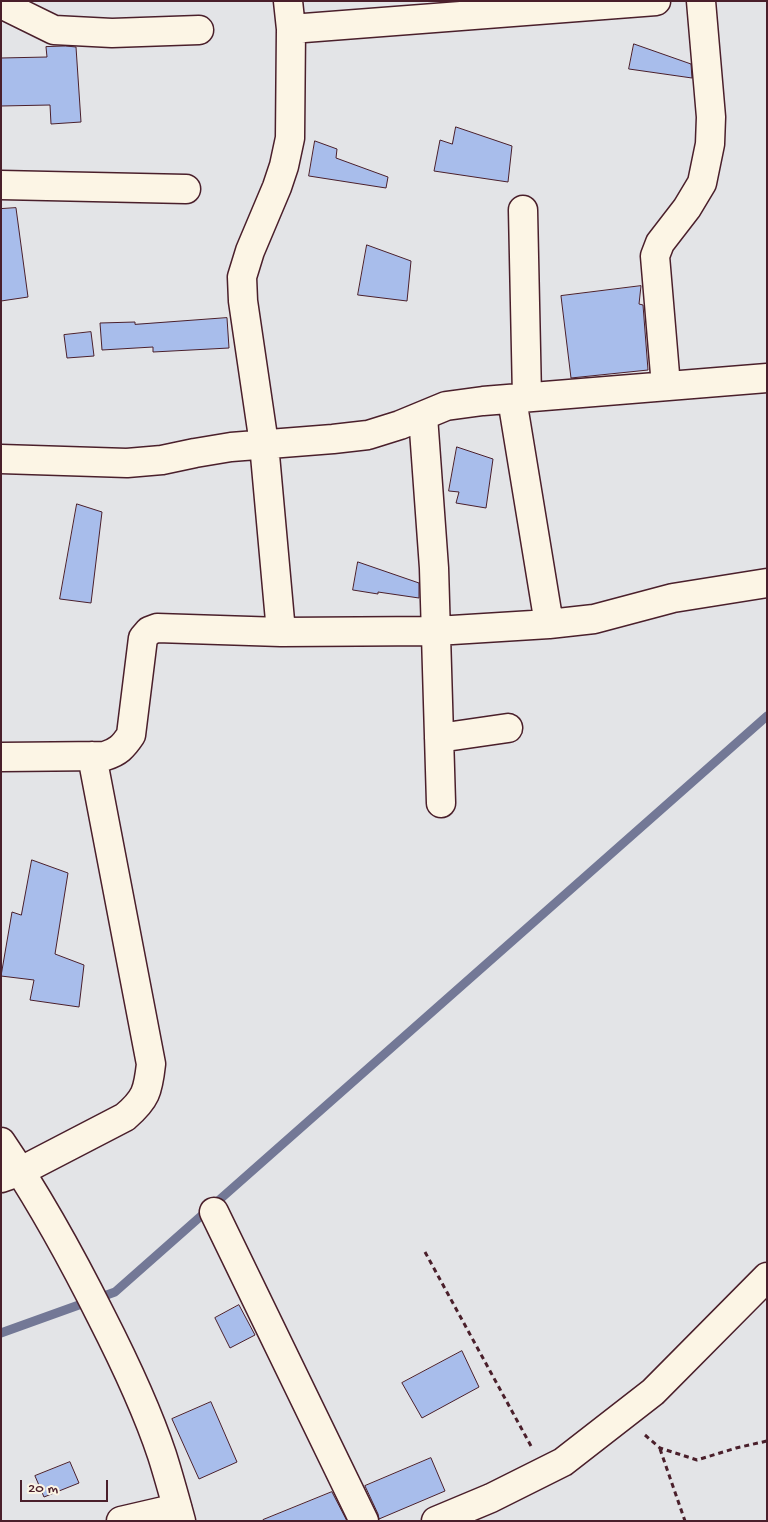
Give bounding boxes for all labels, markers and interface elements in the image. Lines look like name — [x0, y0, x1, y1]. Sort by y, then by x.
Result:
scale bar — [22, 1470, 110, 1502]
text: 20 m — [28, 1480, 58, 1498]

